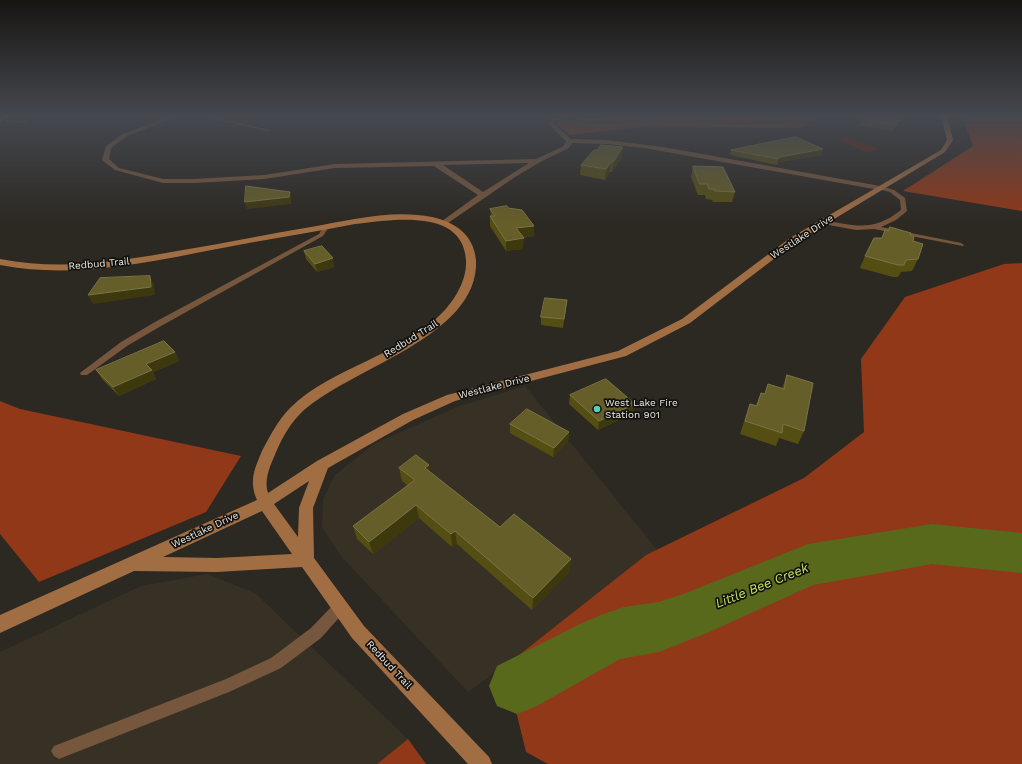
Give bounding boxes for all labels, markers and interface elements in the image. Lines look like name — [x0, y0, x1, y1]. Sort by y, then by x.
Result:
street label: Westlake Drive — [768, 212, 836, 262]
street label: Redbud Trail — [68, 255, 130, 273]
street label: Redbud Trail — [382, 318, 440, 360]
street label: Westlake Drive — [457, 372, 531, 402]
place label: West Lake Fire Station 901 — [605, 397, 678, 420]
marker: West Lake Fire Station 901 — [592, 404, 602, 414]
street label: Westlake Drive — [169, 509, 241, 551]
water label: Little Bee Creek — [713, 560, 811, 612]
street label: Redbud Trail — [364, 638, 414, 692]

